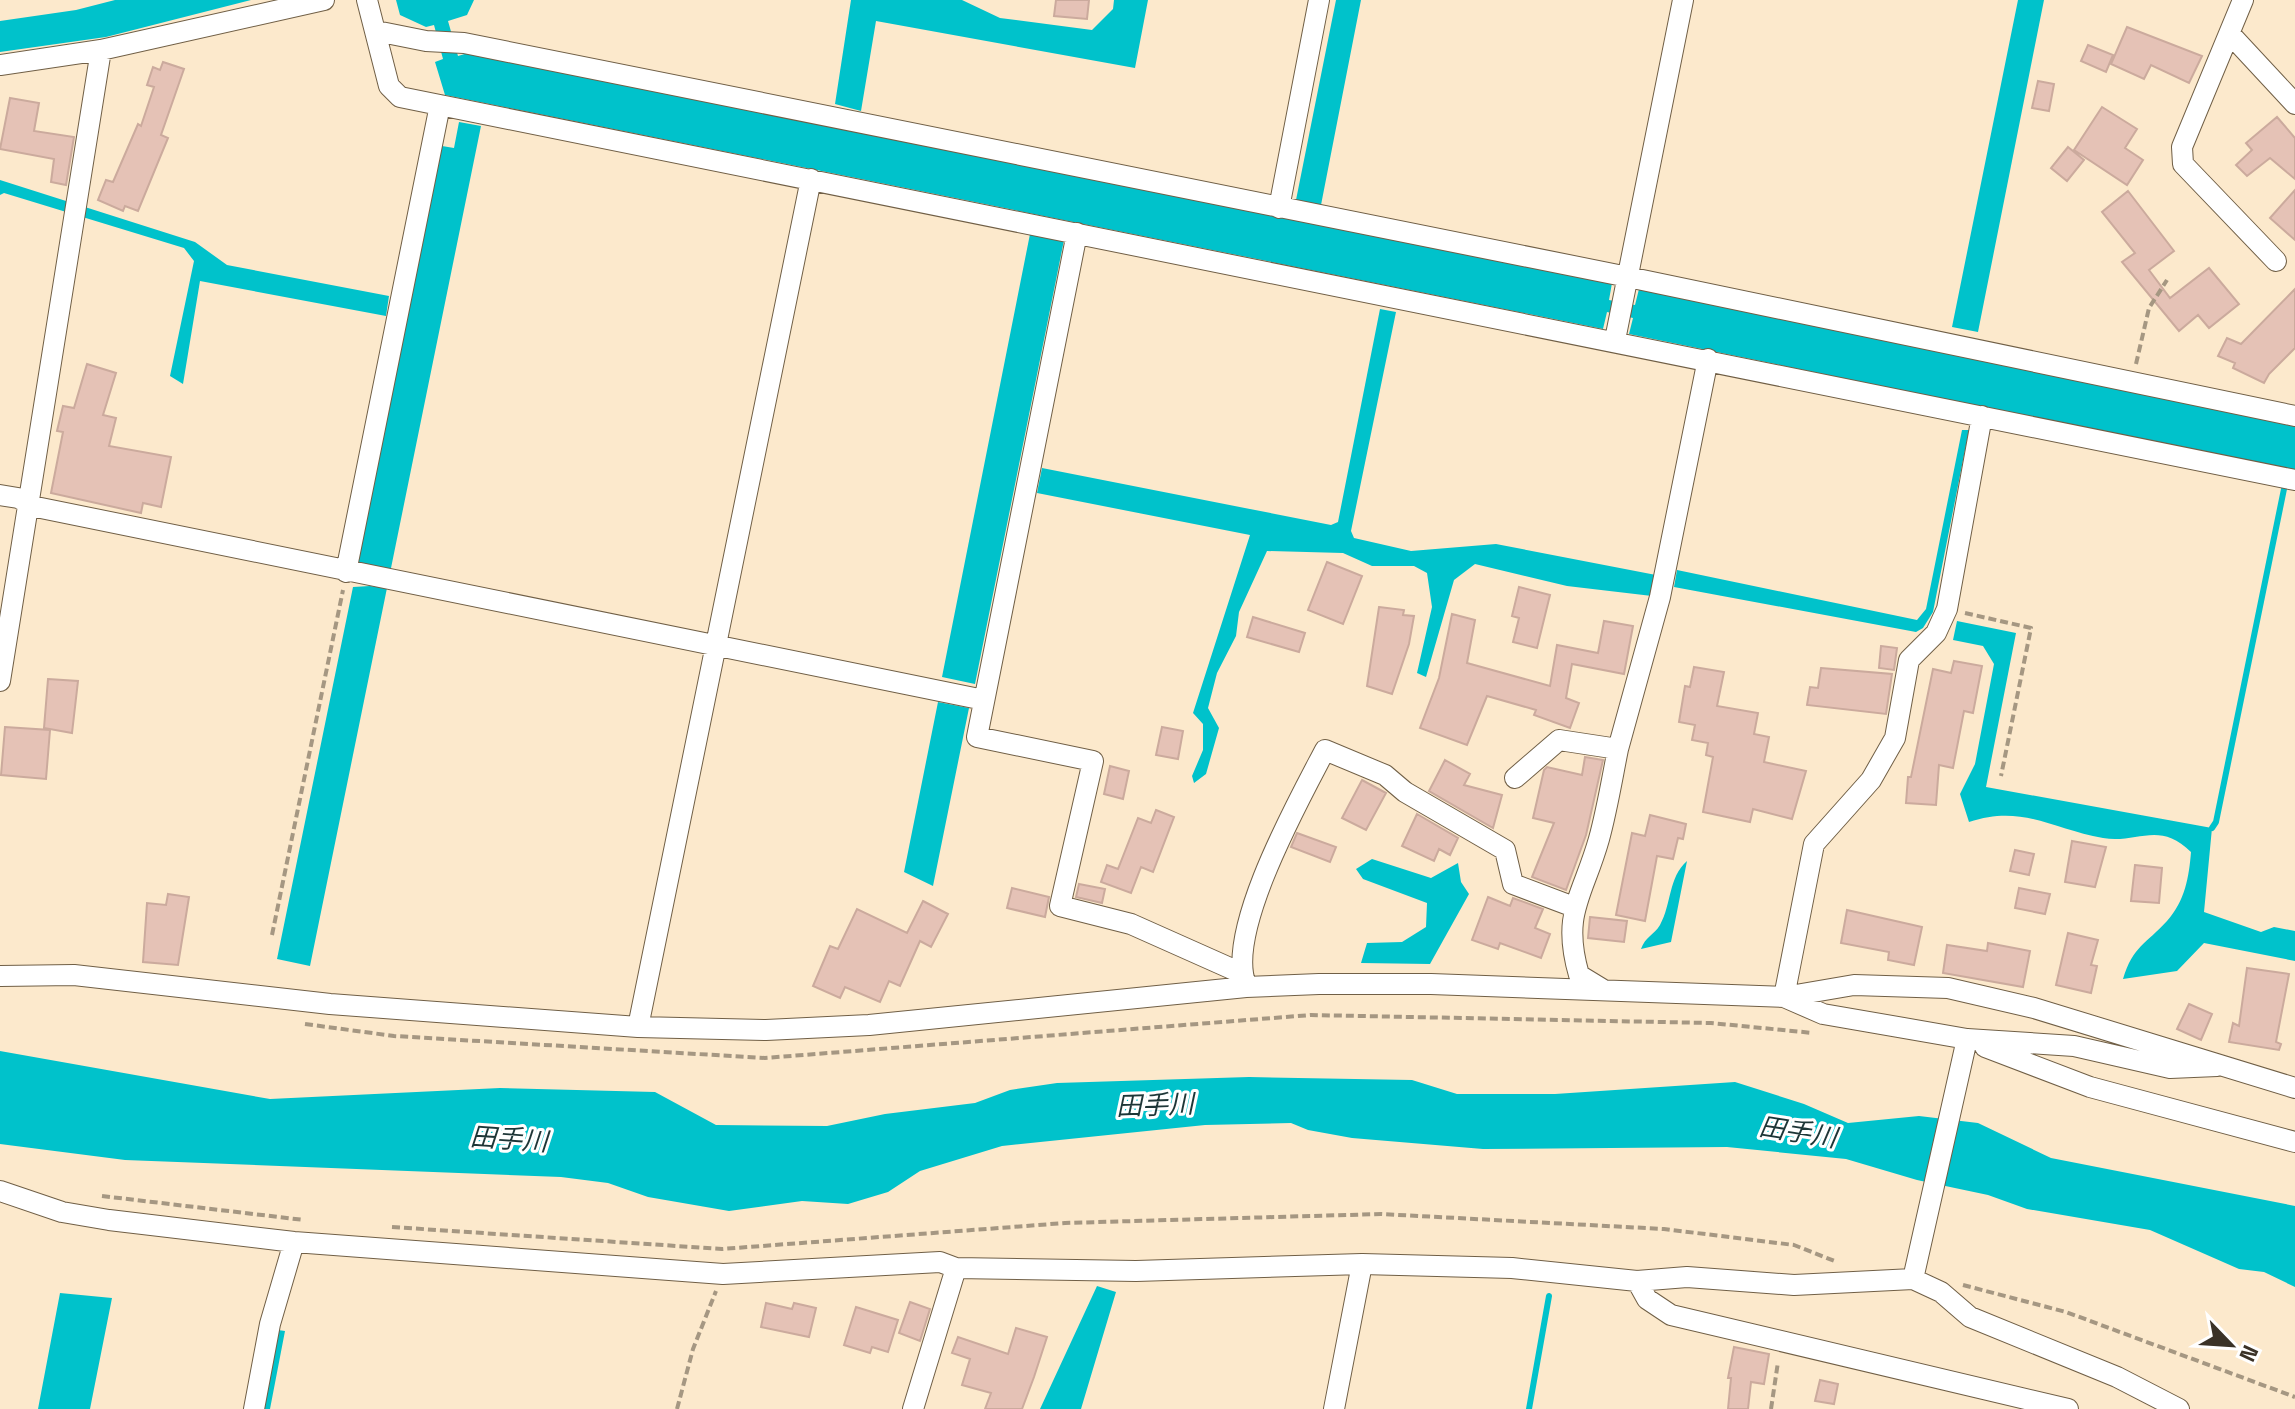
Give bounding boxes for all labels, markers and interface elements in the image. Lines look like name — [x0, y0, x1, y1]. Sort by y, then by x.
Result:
water label: 田手川 — [1115, 1087, 1198, 1123]
water label: 田手川 — [1757, 1109, 1842, 1155]
water label: 田手川 — [469, 1119, 552, 1159]
north arrow — [2191, 1305, 2271, 1385]
text: N — [2233, 1341, 2265, 1366]

